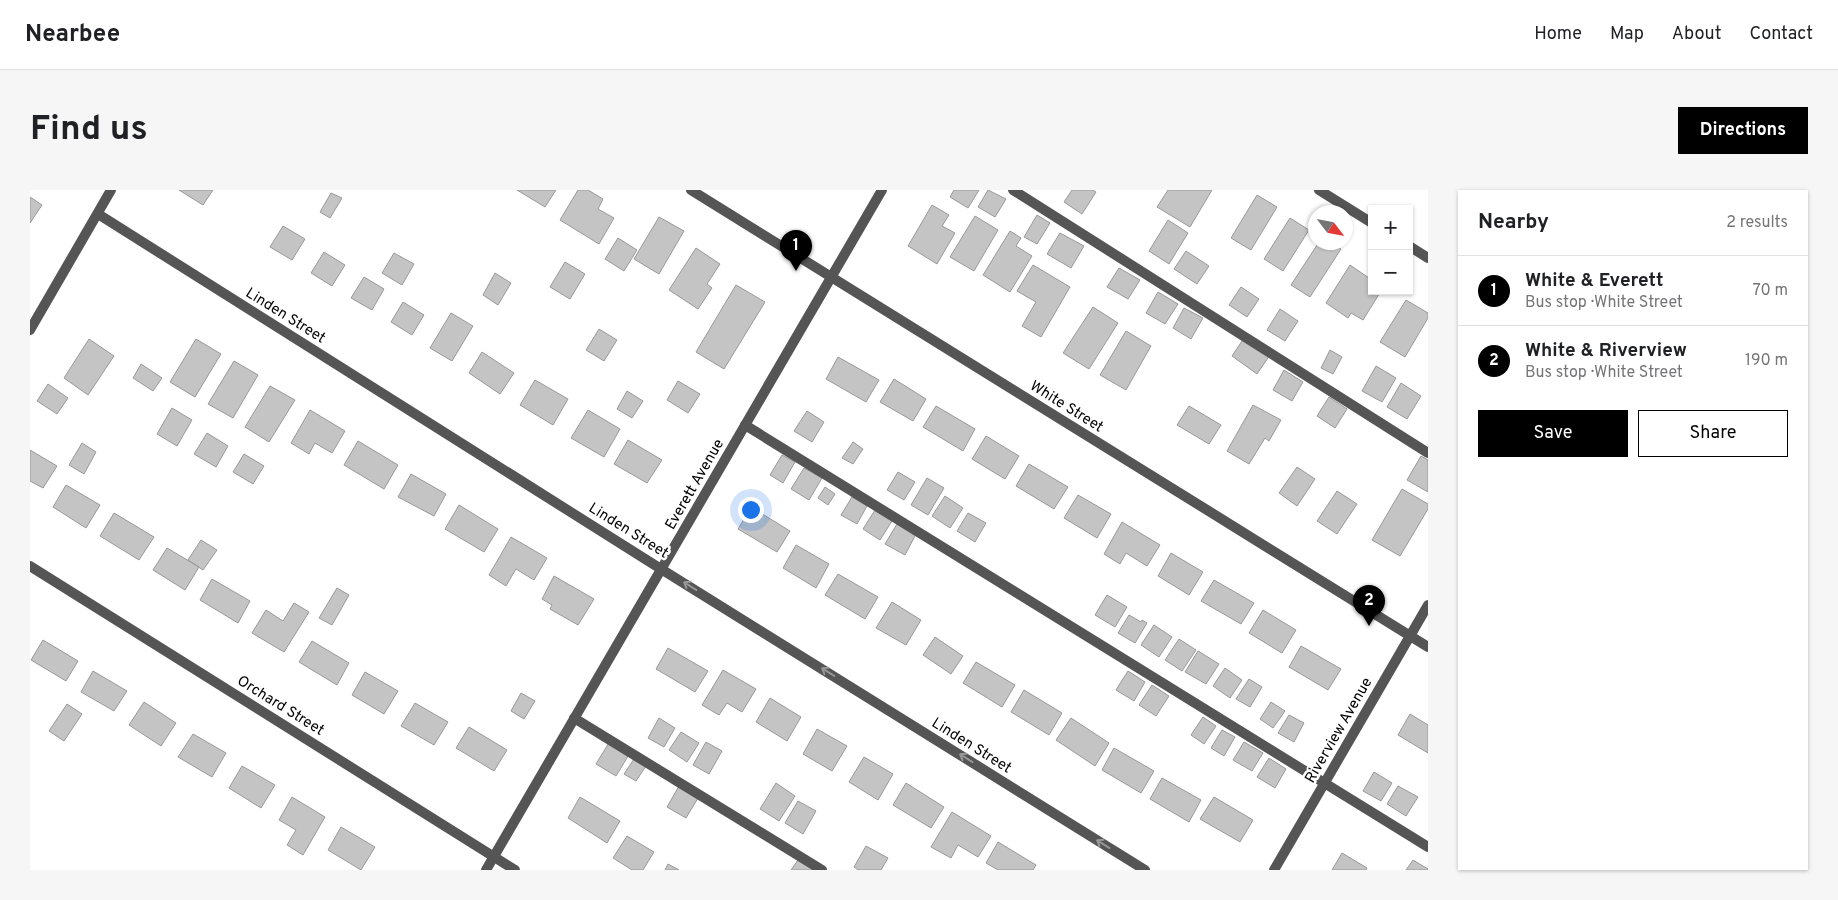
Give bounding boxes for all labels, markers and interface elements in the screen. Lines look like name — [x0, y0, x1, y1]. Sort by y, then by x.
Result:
text: Nearbee — [25, 20, 120, 50]
text: Home — [1534, 23, 1582, 46]
text: Map — [1610, 23, 1644, 46]
text: About — [1672, 23, 1721, 46]
text: Contact — [1749, 23, 1813, 46]
button: Directions — [1678, 107, 1808, 154]
text: Find us — [30, 108, 148, 152]
north arrow — [1308, 205, 1353, 250]
map controls — [1368, 205, 1413, 295]
button: + — [1368, 205, 1413, 250]
text: Nearby — [1478, 209, 1549, 236]
text: 2 results — [1726, 213, 1788, 233]
pin: 1 — [780, 230, 812, 271]
button: − — [1368, 250, 1413, 295]
text: White & Everett — [1525, 269, 1664, 293]
text: 1 — [1491, 281, 1497, 301]
text: 70 m — [1753, 281, 1788, 301]
street label: Linden Street — [242, 284, 329, 348]
text: Bus stop · White Street — [1525, 293, 1683, 313]
text: White & Riverview — [1525, 339, 1687, 363]
text: 2 — [1489, 351, 1499, 371]
text: 190 m — [1745, 351, 1788, 371]
text: Bus stop · White Street — [1525, 363, 1683, 383]
street label: White Street — [1026, 377, 1107, 437]
button: Save — [1478, 410, 1628, 457]
button: Share — [1638, 410, 1788, 457]
street label: Everett Avenue — [662, 436, 729, 533]
your location — [738, 497, 764, 523]
street label: Linden Street — [585, 499, 672, 563]
one-way arrow — [683, 581, 697, 591]
pin: 2 — [1353, 585, 1385, 626]
one-way arrow — [821, 667, 835, 677]
street label: Orchard Street — [233, 672, 327, 741]
street label: Riverview Avenue — [1301, 675, 1377, 787]
street label: Linden Street — [928, 714, 1015, 778]
one-way arrow — [959, 753, 973, 763]
one-way arrow — [1097, 839, 1111, 849]

